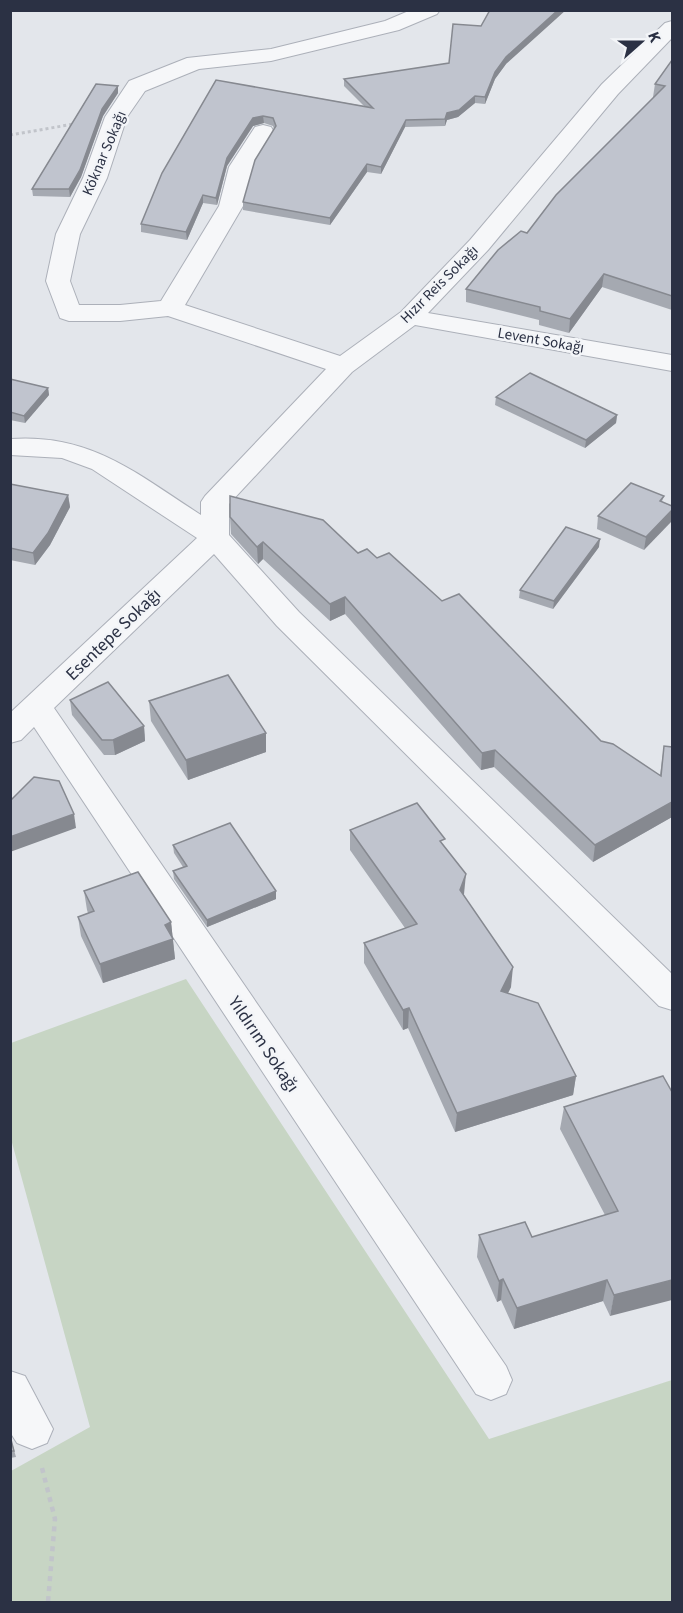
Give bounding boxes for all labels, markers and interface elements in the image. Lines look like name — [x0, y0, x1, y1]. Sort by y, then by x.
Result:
north arrow — [611, 12, 671, 72]
text: K — [642, 28, 666, 46]
street label: Köknar Sokağı — [77, 108, 132, 199]
street label: Hızır Reis Sokağı — [396, 241, 483, 328]
street label: Levent Sokağı — [496, 323, 586, 358]
street label: Esentepe Sokağı — [60, 582, 167, 686]
street label: Yıldırım Sokağı — [222, 990, 305, 1097]

